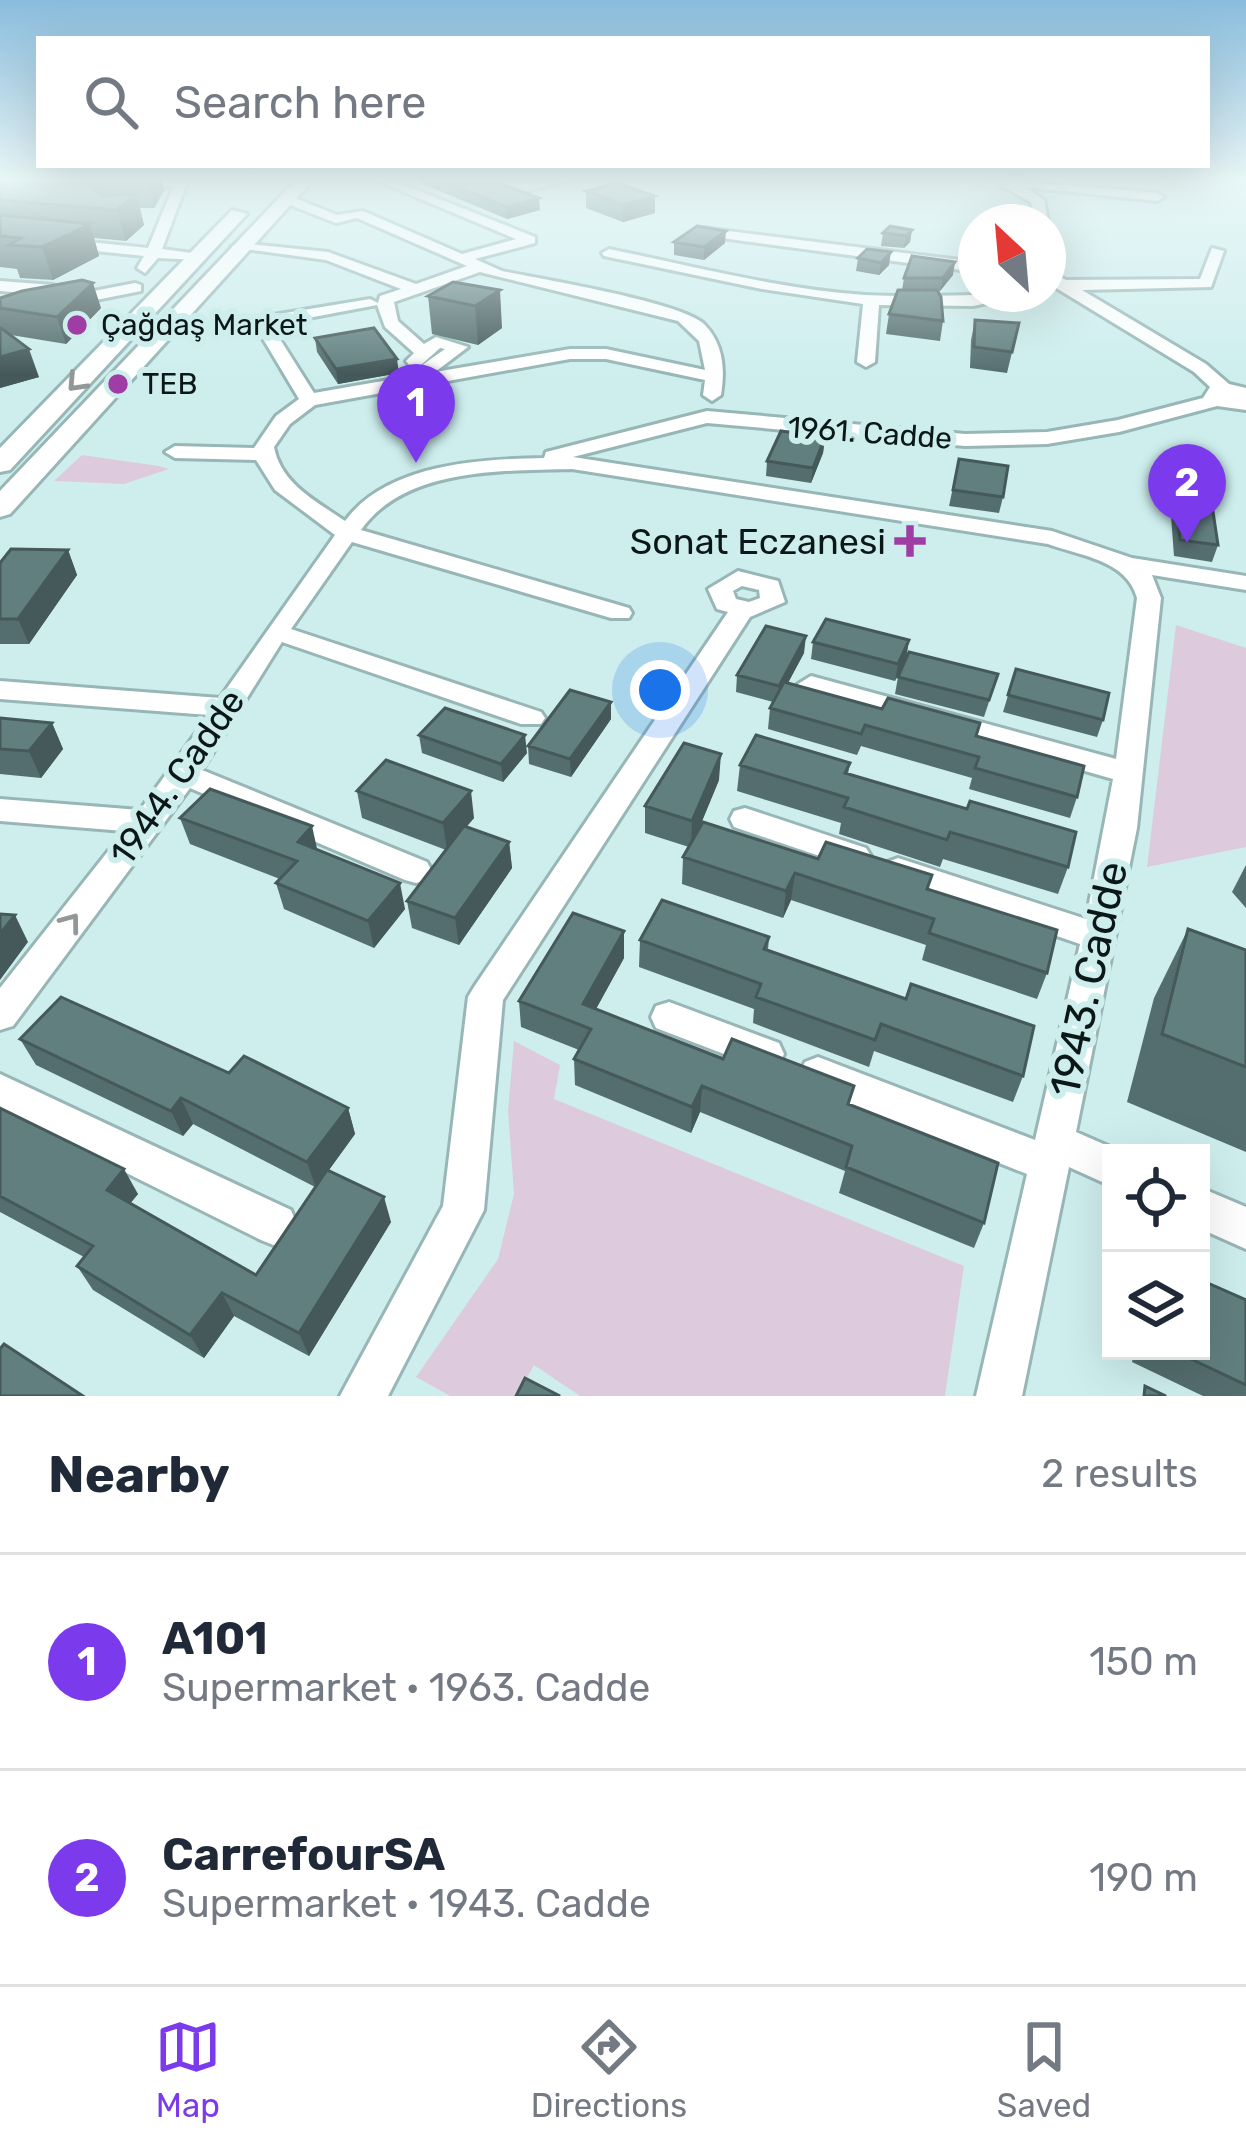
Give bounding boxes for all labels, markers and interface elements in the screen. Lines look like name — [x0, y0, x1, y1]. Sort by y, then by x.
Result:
search box — [36, 36, 1210, 168]
icon: search — [78, 69, 144, 135]
text: Search here — [174, 76, 426, 129]
north arrow — [958, 204, 1066, 312]
place label: Çağdaş Market — [101, 307, 308, 343]
marker: Çağdaş Market — [64, 312, 90, 338]
pin: 1 — [377, 364, 455, 463]
place label: TEB — [142, 366, 198, 402]
one-way arrow — [69, 369, 90, 390]
marker: TEB — [105, 371, 131, 397]
street label: 1961. Cadde — [787, 409, 953, 457]
pin: 2 — [1148, 444, 1226, 543]
place label: Sonat Eczanesi — [630, 520, 886, 563]
marker: Sonat Eczanesi — [897, 528, 923, 554]
your location — [630, 660, 690, 720]
street label: 1944. Cadde — [101, 681, 253, 873]
street label: 1943. Cadde — [1040, 857, 1138, 1101]
one-way arrow — [57, 914, 78, 936]
map controls — [1102, 1144, 1210, 1360]
button: locate — [1102, 1144, 1210, 1252]
button: layers — [1102, 1252, 1210, 1360]
text: Nearby — [48, 1444, 230, 1505]
text: 2 results — [1041, 1451, 1198, 1497]
text: A101 — [162, 1612, 268, 1665]
text: 1 — [77, 1639, 97, 1685]
text: 150 m — [1089, 1639, 1198, 1685]
text: Supermarket · 1963. Cadde — [162, 1665, 650, 1711]
text: CarrefourSA — [162, 1828, 445, 1881]
text: 2 — [74, 1855, 100, 1901]
text: 190 m — [1089, 1855, 1198, 1901]
text: Supermarket · 1943. Cadde — [162, 1881, 651, 1927]
tab: Map — [155, 2014, 221, 2125]
tab: Directions — [531, 2014, 687, 2125]
tab: Saved — [997, 2014, 1091, 2125]

